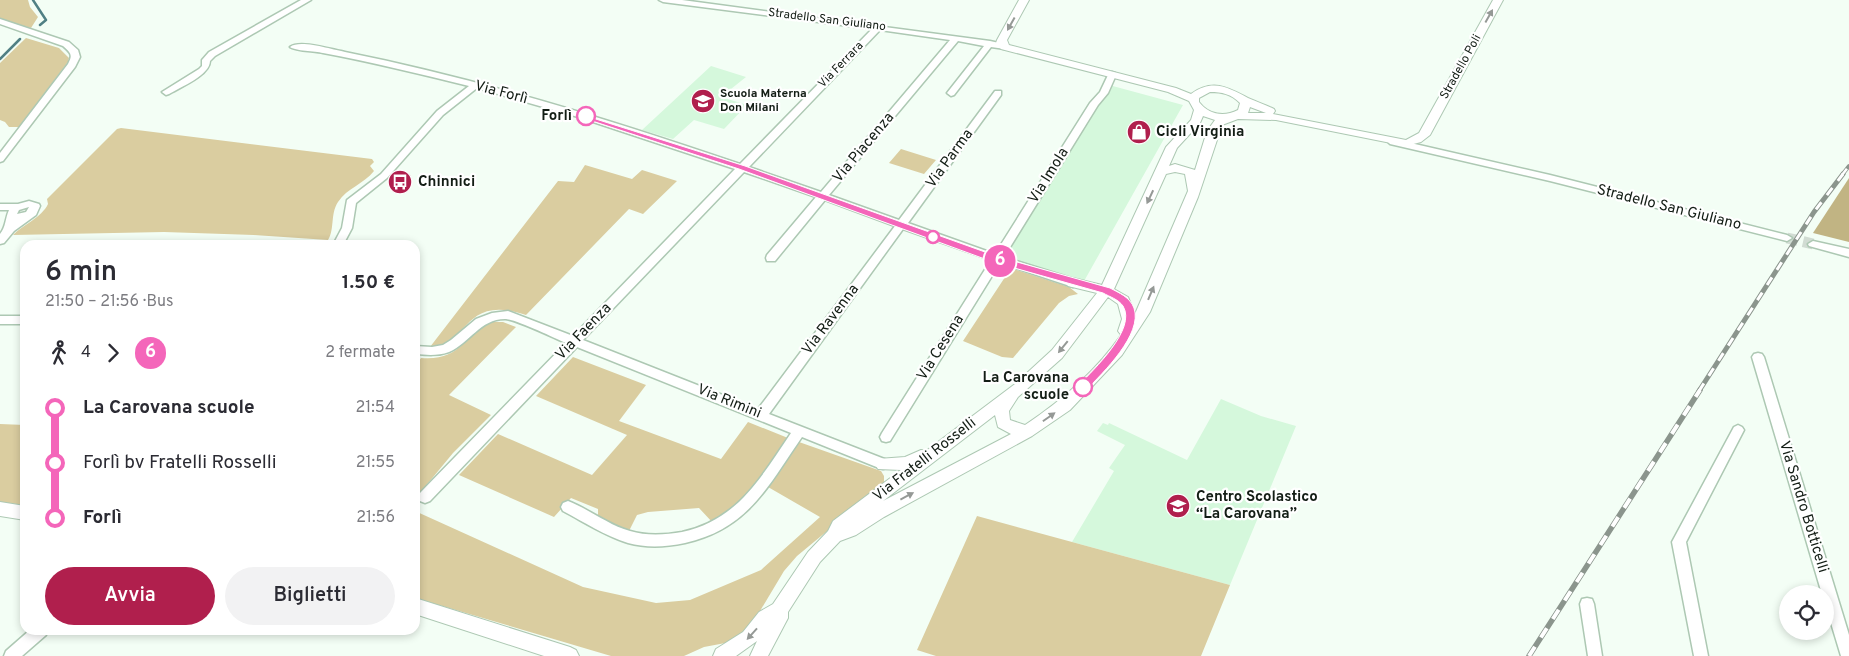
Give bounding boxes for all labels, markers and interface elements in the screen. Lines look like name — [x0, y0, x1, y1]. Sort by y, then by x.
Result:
street label: Stradello San Giuliano — [767, 5, 887, 35]
one-way arrow — [1485, 9, 1494, 22]
one-way arrow — [1007, 16, 1015, 31]
street label: Stradello Poli — [1437, 32, 1485, 102]
street label: Via Ferrara — [815, 38, 867, 92]
street label: Via Forlì — [472, 77, 530, 109]
place label: Scuola Materna Don Milani — [720, 86, 807, 116]
school or university icon: Scuola Materna Don Milani — [690, 88, 716, 114]
marker: Forlì — [576, 106, 596, 126]
place label: Forlì — [541, 107, 572, 126]
street label: Via Piacenza — [829, 109, 899, 187]
shop icon: Cicli Virginia — [1126, 119, 1152, 145]
place label: Cicli Virginia — [1156, 123, 1244, 142]
street label: Via Parma — [922, 126, 978, 192]
street label: Via Imola — [1024, 145, 1074, 207]
bus stop icon: Chinnici — [387, 169, 413, 195]
place label: Chinnici — [418, 173, 475, 192]
street label: Stradello San Giuliano — [1595, 181, 1743, 235]
one-way arrow — [1146, 190, 1154, 204]
unlabelled marker — [926, 230, 940, 244]
line badge: 6 — [984, 245, 1016, 277]
text: 6 — [994, 249, 1006, 272]
text: 6 min — [45, 255, 117, 291]
text: 1.50 € — [342, 271, 395, 295]
street label: Via Ravenna — [798, 281, 864, 359]
one-way arrow — [1147, 286, 1155, 300]
text: 21:50 – 21:56 · Bus — [45, 292, 174, 312]
street label: Via Faenza — [552, 299, 616, 365]
street label: Via Cesena — [913, 311, 969, 385]
icon: walk — [45, 339, 73, 367]
icon: forward — [99, 339, 127, 367]
one-way arrow — [1058, 340, 1069, 353]
text: 6 — [145, 341, 156, 364]
text: 4 — [81, 343, 91, 363]
text: 2 fermate — [325, 343, 395, 363]
place label: La Carovana scuole — [983, 369, 1069, 405]
marker: La Carovana scuole — [1073, 377, 1093, 397]
street label: Via Rimini — [694, 381, 764, 423]
text: La Carovana scuole — [83, 396, 255, 420]
text: 21:54 — [355, 398, 395, 418]
one-way arrow — [1042, 412, 1056, 422]
street label: Via Fratelli Rosselli — [870, 414, 980, 506]
street label: Via Sandro Botticelli — [1774, 439, 1832, 575]
text: Forlì bv Fratelli Rosselli — [83, 451, 277, 475]
text: 21:55 — [356, 453, 395, 473]
place label: Centro Scolastico “La Carovana” — [1196, 488, 1318, 524]
one-way arrow — [901, 492, 914, 501]
school or university icon: Centro Scolastico “La Carovana” — [1165, 493, 1191, 519]
text: Forlì — [83, 506, 122, 530]
text: 21:56 — [356, 508, 395, 528]
button: Avvia — [45, 567, 215, 625]
button: Biglietti — [225, 567, 395, 625]
map controls — [1779, 585, 1834, 640]
button: locate — [1779, 585, 1834, 640]
one-way arrow — [746, 627, 757, 640]

